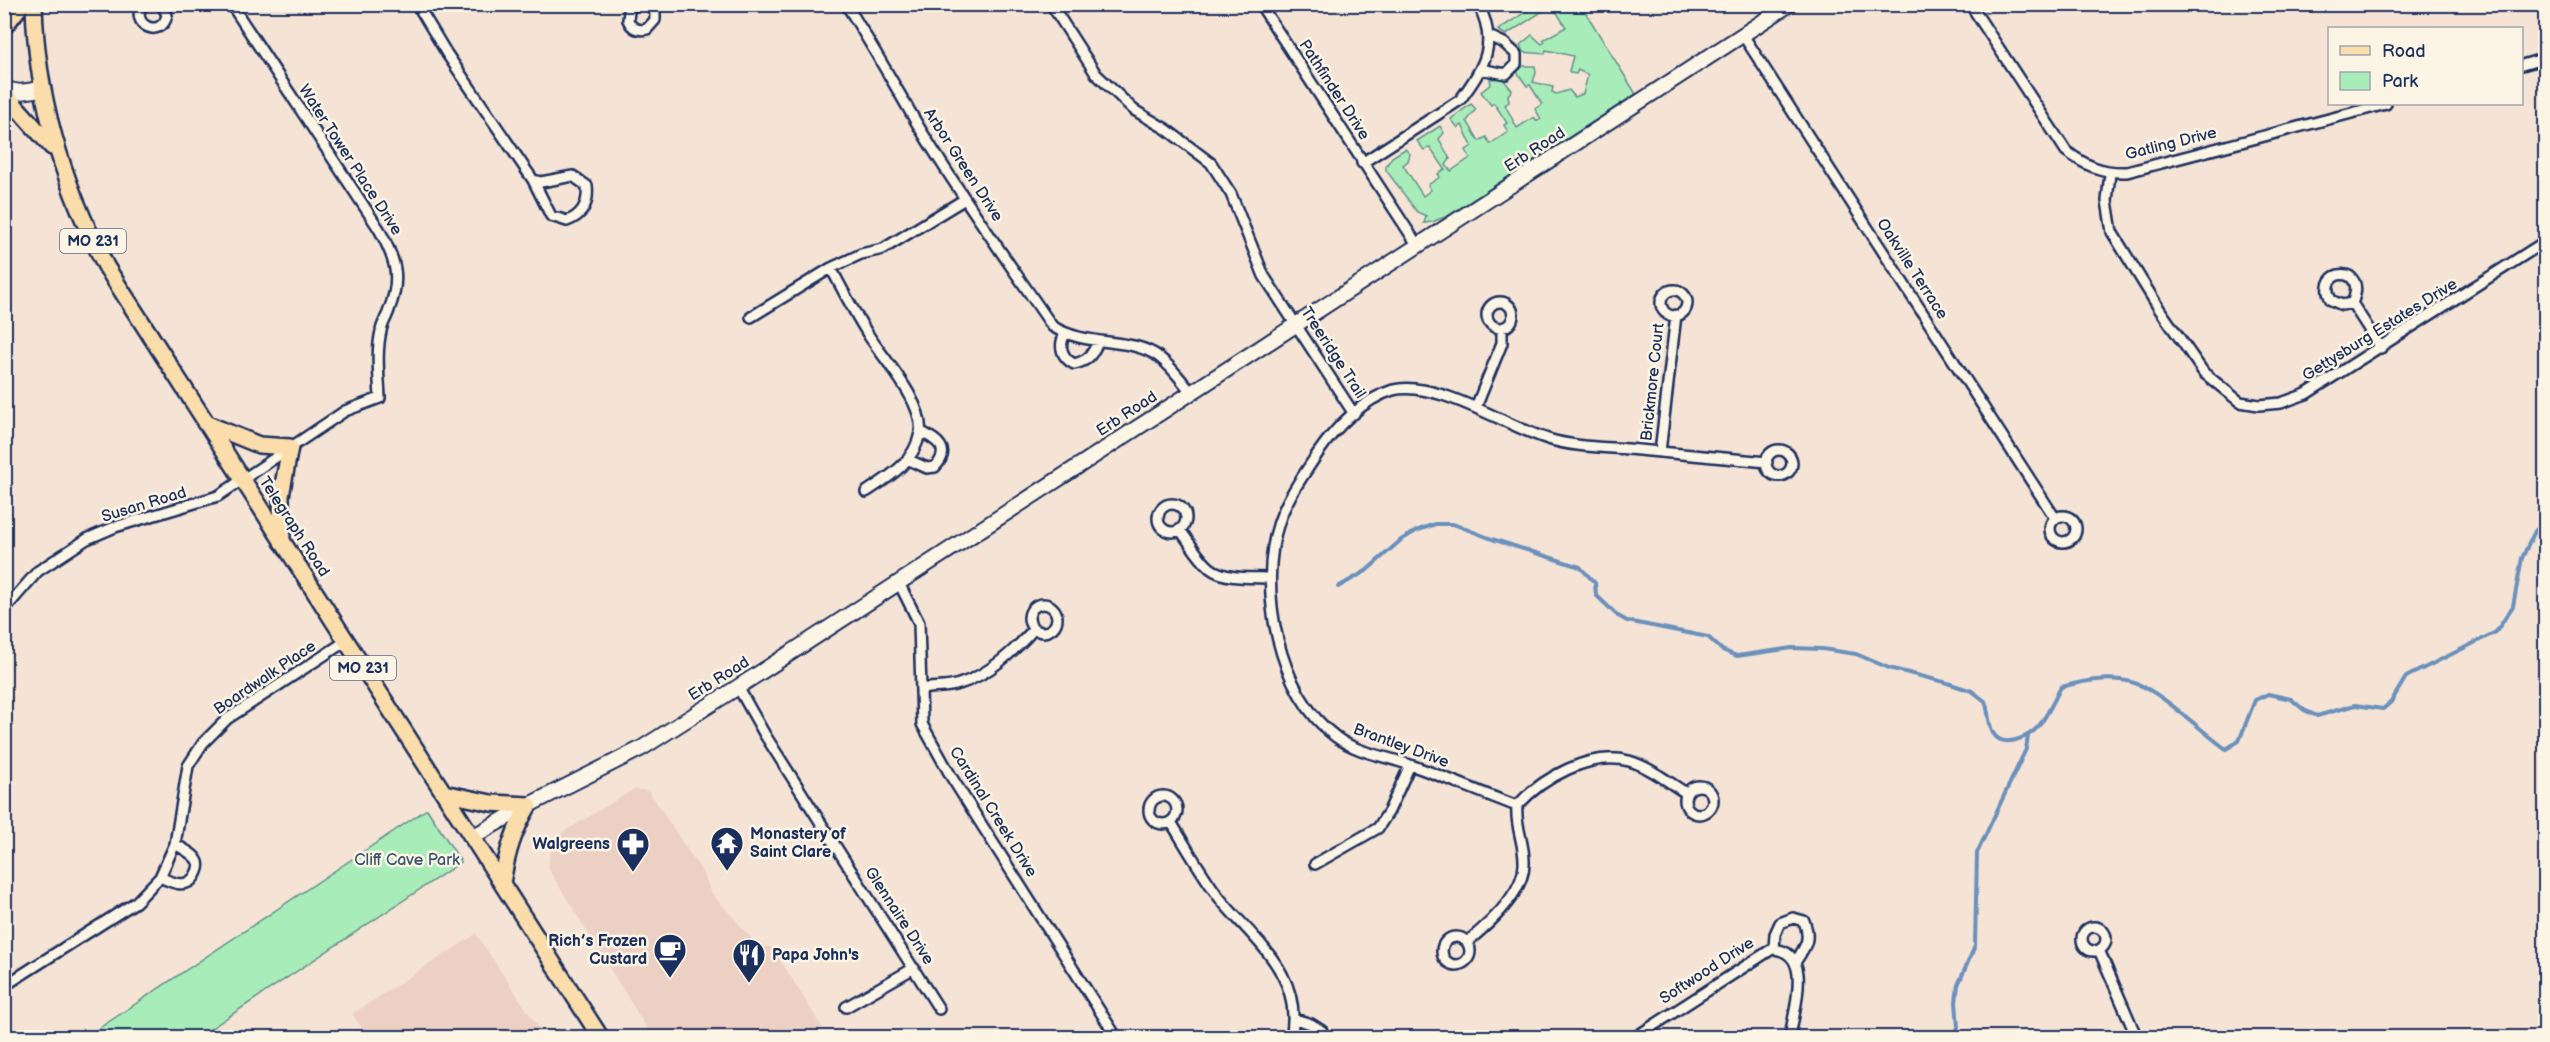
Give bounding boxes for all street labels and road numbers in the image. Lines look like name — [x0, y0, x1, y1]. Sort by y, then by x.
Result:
street label: Pathfinder Drive — [1295, 36, 1374, 144]
street label: Water Tower Place Drive — [294, 81, 406, 239]
street label: Arbor Green Drive — [919, 105, 1007, 226]
street label: Erb Road — [1501, 123, 1569, 177]
street label: Gatling Drive — [2123, 123, 2219, 165]
street label: Oakville Terrace — [1872, 215, 1952, 323]
road number: MO 231 — [60, 229, 126, 253]
street label: Gettysburg Estates Drive — [2299, 274, 2461, 385]
street label: Treeridge Trail — [1296, 304, 1370, 402]
street label: Brickmore Court — [1637, 322, 1669, 442]
street label: Erb Road — [1093, 387, 1161, 441]
street label: Telegraph Road — [255, 473, 333, 581]
street label: Susan Road — [99, 483, 189, 527]
street label: Boardwalk Place — [210, 637, 320, 719]
street label: Erb Road — [685, 653, 753, 705]
road number: MO 231 — [330, 656, 396, 680]
street label: Brantley Drive — [1351, 720, 1452, 772]
street label: Cardinal Creek Drive — [945, 743, 1041, 881]
street label: Glennaire Drive — [860, 864, 938, 969]
street label: Softwood Drive — [1656, 933, 1758, 1009]

